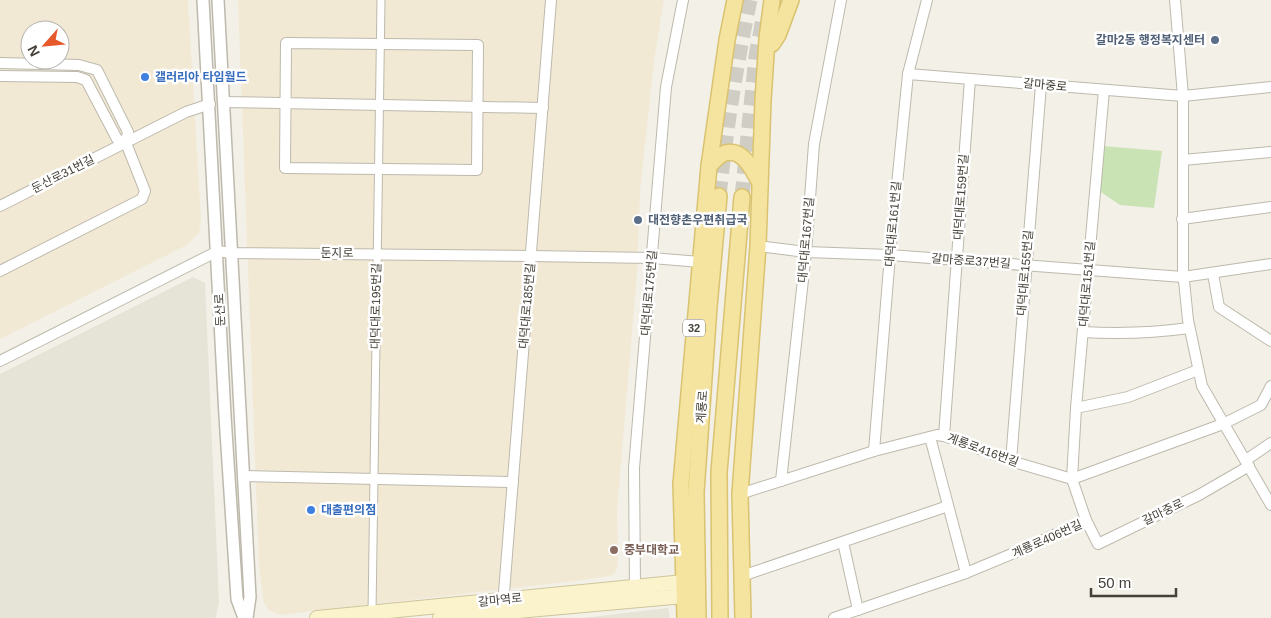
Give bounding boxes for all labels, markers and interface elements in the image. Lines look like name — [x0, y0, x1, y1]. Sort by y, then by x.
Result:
north arrow — [20, 20, 70, 70]
place label: 갈마2동 행정복지센터 — [1096, 33, 1205, 47]
marker: 갈마2동 행정복지센터 — [1209, 34, 1221, 46]
text: N — [24, 43, 43, 59]
place label: 갤러리아 타임월드 — [155, 70, 247, 84]
marker: 갤러리아 타임월드 — [139, 71, 151, 83]
street label: 갈마중로 — [1022, 76, 1068, 94]
street label: 둔산로31번길 — [29, 152, 97, 196]
street label: 대덕대로159번길 — [951, 153, 971, 241]
street label: 대덕대로161번길 — [882, 180, 904, 268]
street label: 대덕대로167번길 — [795, 196, 817, 284]
place label: 대전향촌우편취급국 — [648, 213, 747, 227]
marker: 대전향촌우편취급국 — [632, 214, 644, 226]
street label: 대덕대로155번길 — [1014, 229, 1036, 317]
street label: 대덕대로151번길 — [1076, 240, 1098, 328]
street label: 둔지로 — [320, 246, 354, 260]
street label: 대덕대로175번길 — [638, 249, 660, 337]
street label: 갈마중로37번길 — [931, 251, 1011, 271]
street label: 대덕대로185번길 — [516, 262, 538, 350]
street label: 대덕대로195번길 — [368, 263, 384, 349]
street label: 둔산로 — [212, 293, 228, 327]
road number: 32 — [683, 319, 705, 336]
street label: 계룡로 — [694, 390, 710, 424]
street label: 계룡로416번길 — [945, 431, 1021, 469]
street label: 갈마중로 — [1140, 496, 1186, 528]
place label: 대출편의점 — [321, 503, 376, 517]
marker: 대출편의점 — [305, 504, 317, 516]
street label: 계룡로406번길 — [1010, 517, 1084, 561]
place label: 중부대학교 — [624, 543, 679, 557]
marker: 중부대학교 — [608, 544, 620, 556]
scale bar — [1091, 566, 1176, 598]
text: 50 m — [1098, 574, 1131, 591]
street label: 갈마역로 — [477, 591, 523, 609]

